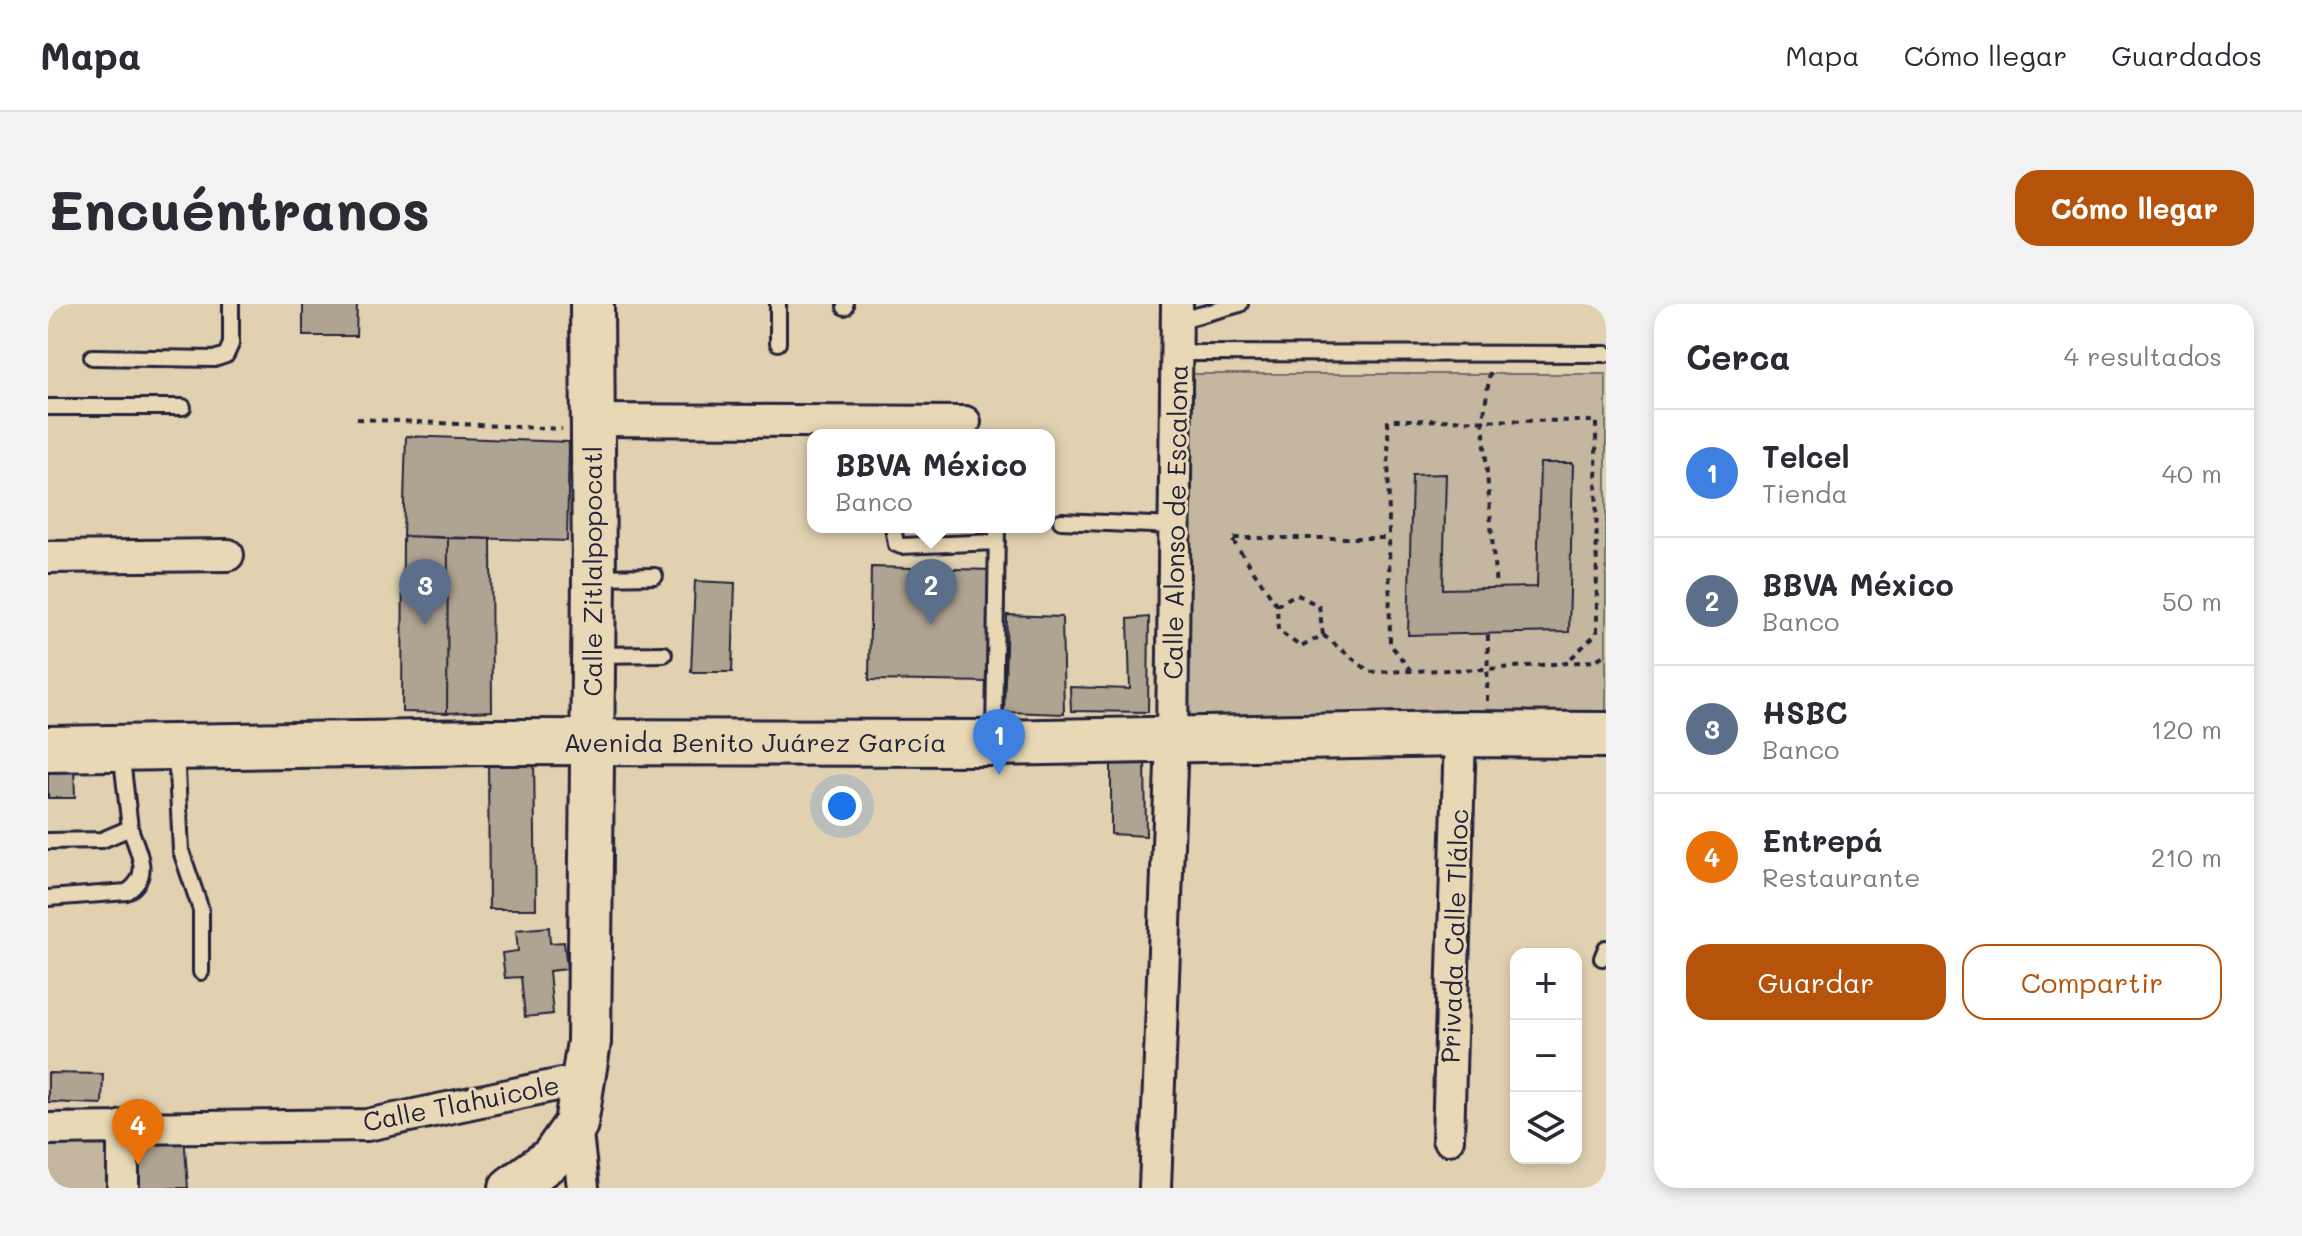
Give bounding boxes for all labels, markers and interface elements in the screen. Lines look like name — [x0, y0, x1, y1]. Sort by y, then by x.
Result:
text: Mapa — [40, 30, 141, 80]
text: Mapa — [1785, 37, 1860, 73]
text: Cómo llegar — [1904, 37, 2067, 73]
text: Guardados — [2111, 37, 2262, 73]
button: Cómo llegar — [2015, 170, 2254, 246]
text: Encuéntranos — [48, 172, 430, 245]
text: Cerca — [1686, 334, 1790, 379]
text: 4 resultados — [2064, 339, 2222, 373]
street label: Calle Alonso de Escalona — [1155, 364, 1195, 680]
popup — [807, 429, 1055, 533]
text: Telcel — [1762, 436, 1850, 476]
text: BBVA México — [835, 444, 1027, 484]
street label: Calle Zitlalpopocatl — [575, 446, 609, 696]
text: 1 — [1706, 456, 1718, 490]
text: 40 m — [2162, 456, 2222, 490]
text: Tienda — [1762, 476, 1848, 510]
text: Banco — [835, 484, 913, 518]
pin: 3 — [399, 559, 451, 625]
pin: 2 — [905, 559, 957, 625]
text: BBVA México — [1762, 564, 1954, 604]
text: 2 — [1705, 584, 1719, 618]
text: 50 m — [2162, 584, 2222, 618]
text: Banco — [1762, 604, 1839, 638]
text: HSBC — [1762, 692, 1847, 732]
pin: 1 — [973, 709, 1025, 775]
text: 3 — [1704, 712, 1720, 746]
text: 120 m — [2151, 712, 2222, 746]
street label: Avenida Benito Juárez García — [563, 725, 947, 759]
text: Banco — [1762, 732, 1839, 766]
your location — [822, 786, 862, 826]
street label: Privada Calle Tláloc — [1433, 808, 1475, 1064]
text: Entrepá — [1762, 820, 1883, 860]
text: 4 — [1704, 840, 1720, 874]
text: 210 m — [2151, 840, 2222, 874]
text: Restaurante — [1762, 860, 1920, 894]
button: Guardar — [1686, 944, 1946, 1020]
button: Compartir — [1962, 944, 2222, 1020]
map controls — [1510, 948, 1582, 1164]
button: + — [1510, 948, 1582, 1020]
button: − — [1510, 1020, 1582, 1092]
street label: Calle Tlahuicole — [360, 1067, 562, 1139]
button: layers — [1510, 1092, 1582, 1164]
pin: 4 — [112, 1099, 164, 1165]

